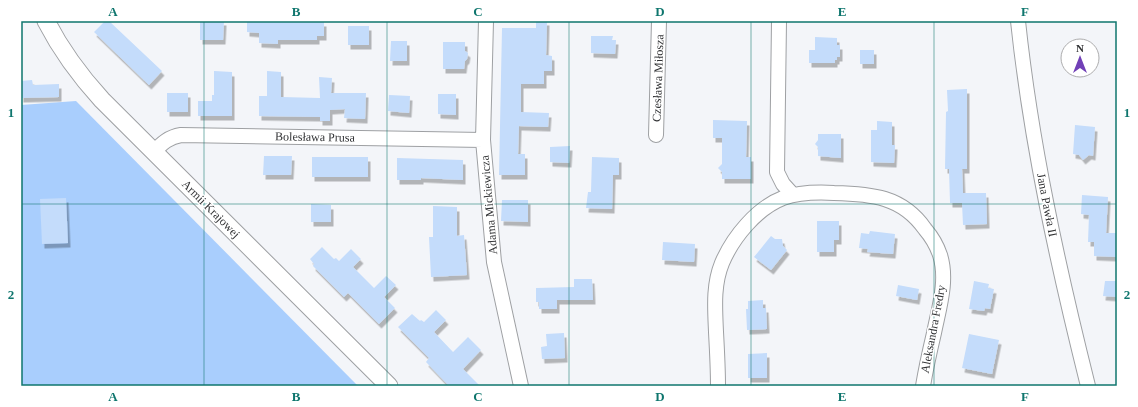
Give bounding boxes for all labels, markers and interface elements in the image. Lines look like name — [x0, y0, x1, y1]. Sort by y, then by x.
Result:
text: A — [108, 4, 118, 19]
text: B — [292, 4, 301, 19]
text: C — [473, 4, 483, 19]
text: D — [655, 4, 665, 19]
text: E — [838, 4, 846, 19]
text: F — [1021, 4, 1029, 19]
street label: Czesława Miłosza — [649, 33, 667, 122]
north arrow — [1060, 38, 1100, 78]
text: N — [1076, 42, 1084, 54]
text: 1 — [8, 105, 14, 120]
text: 1 — [1124, 105, 1130, 120]
street label: Bolesława Prusa — [275, 129, 356, 145]
street label: Adama Mickiewicza — [478, 154, 500, 255]
street label: Jana Pawła II — [1034, 172, 1060, 238]
street label: Armii Krajowej — [179, 177, 243, 241]
street label: Aleksandra Fredry — [918, 284, 948, 374]
text: 2 — [8, 287, 14, 302]
text: 2 — [1124, 287, 1130, 302]
text: A — [108, 389, 118, 404]
text: B — [292, 389, 301, 404]
text: C — [473, 389, 483, 404]
text: D — [655, 389, 665, 404]
text: E — [838, 389, 846, 404]
text: F — [1021, 389, 1029, 404]

